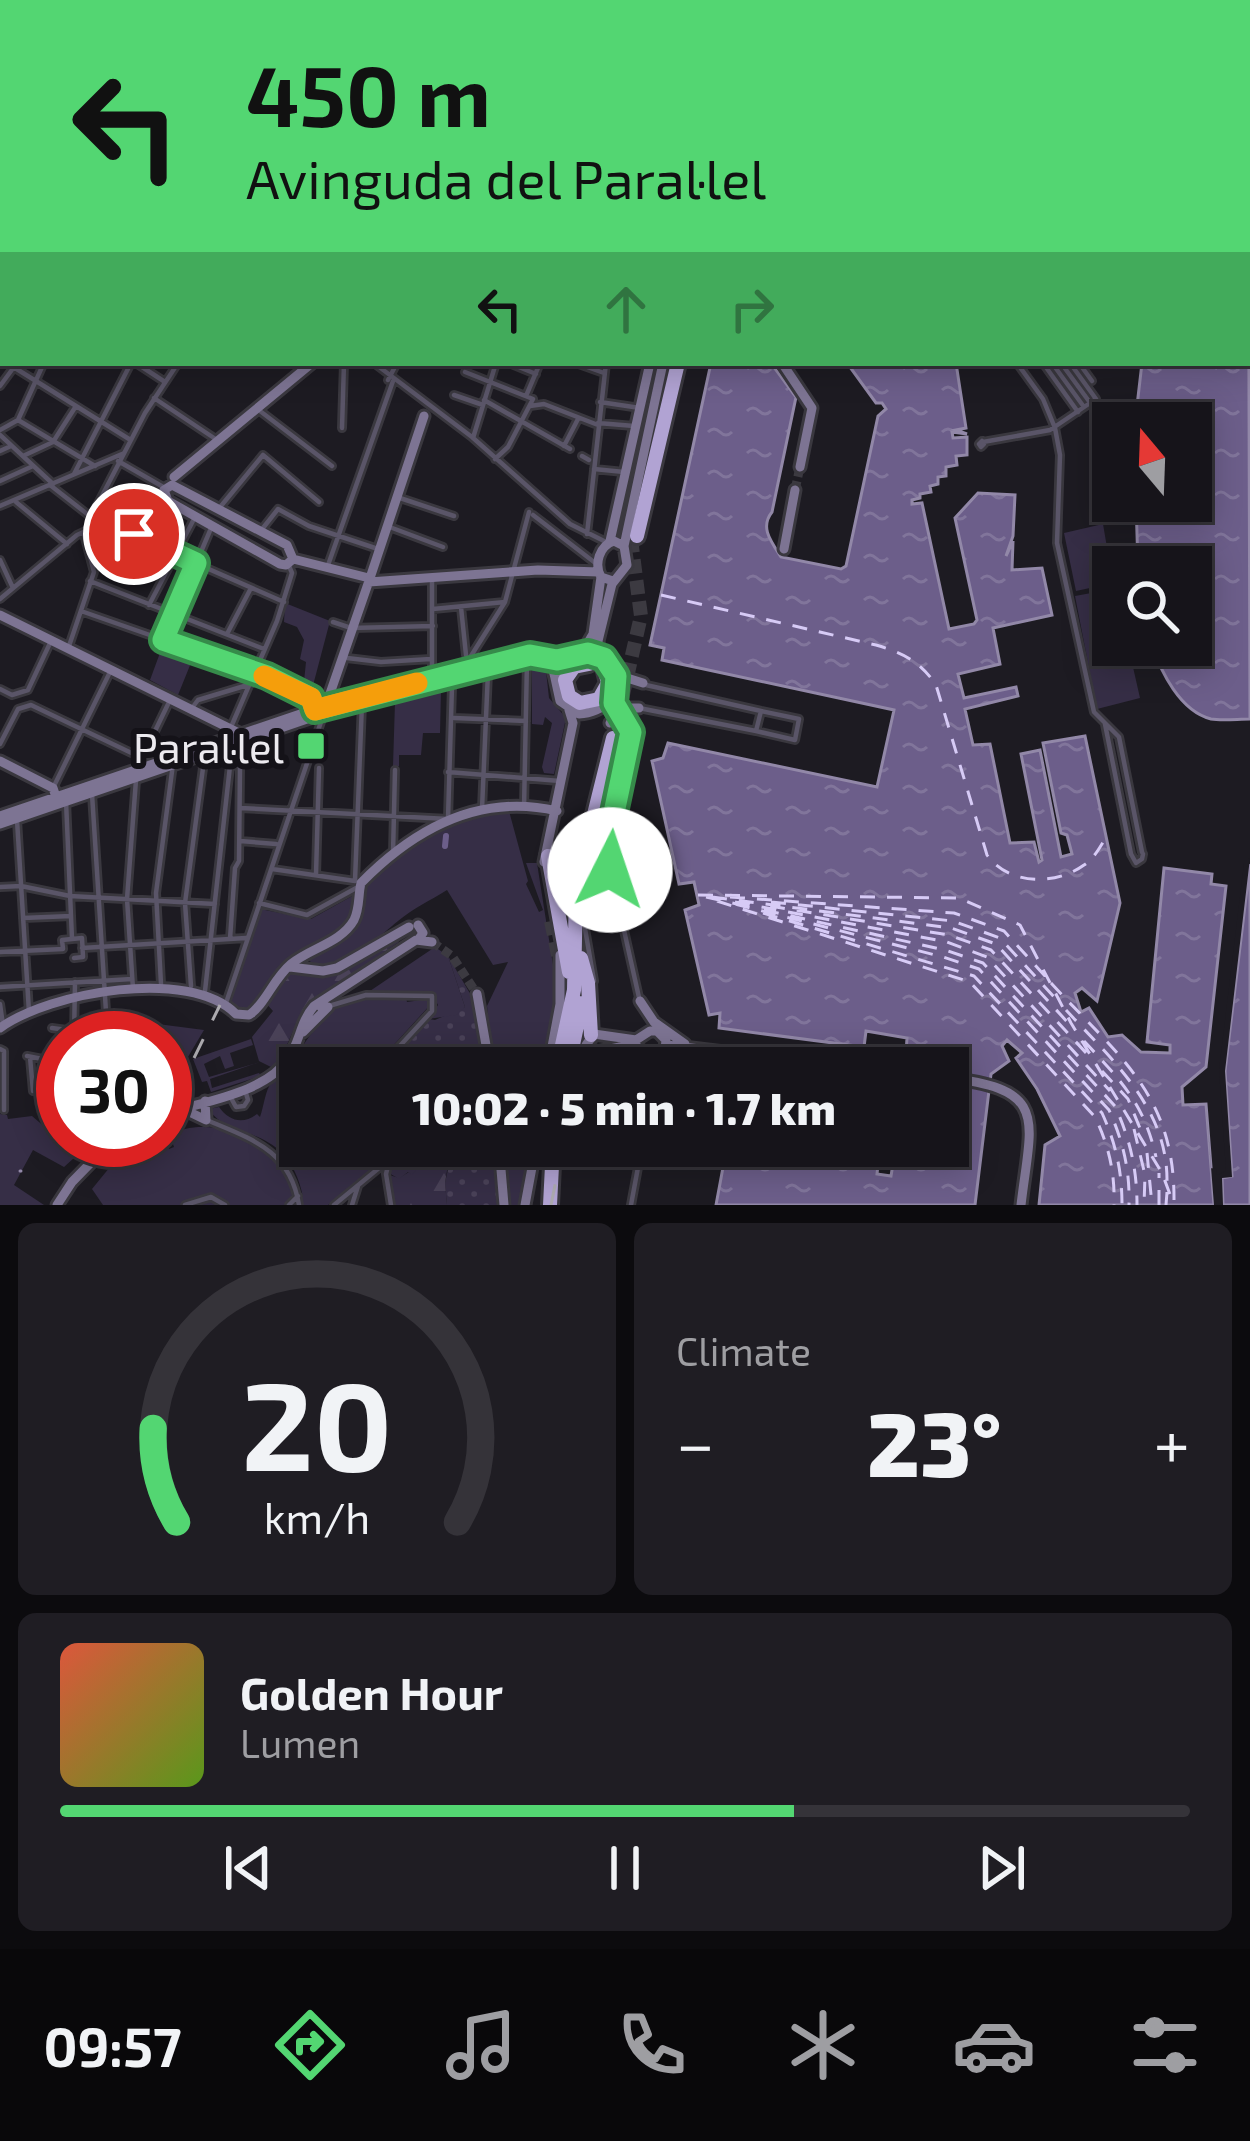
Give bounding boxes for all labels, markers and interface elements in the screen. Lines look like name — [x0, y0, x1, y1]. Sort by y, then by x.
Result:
text: 450 m — [246, 43, 491, 144]
icon: left — [48, 48, 204, 204]
text: Avinguda del Paral·lel — [246, 145, 766, 210]
icon: left — [467, 276, 533, 342]
icon: ahead — [593, 276, 659, 342]
icon: right — [719, 276, 785, 342]
north arrow — [1092, 402, 1212, 522]
map controls — [1092, 402, 1212, 666]
pin — [83, 483, 185, 585]
icon: arrive — [101, 501, 167, 567]
button: search — [1092, 546, 1212, 666]
place label: Paral·lel — [133, 721, 285, 771]
marker: Paral·lel — [295, 730, 327, 762]
position arrow — [547, 807, 673, 933]
speed limit sign: 30 — [36, 1011, 192, 1167]
text: 10:02 · 5 min · 1.7 km — [412, 1080, 836, 1134]
text: Climate — [676, 1327, 811, 1374]
text: 20 — [241, 1346, 393, 1496]
text: 23° — [867, 1387, 1002, 1495]
text: − — [676, 1402, 715, 1481]
text: + — [1154, 1402, 1190, 1481]
text: km/h — [264, 1491, 370, 1543]
text: Golden Hour — [240, 1665, 503, 1719]
text: Lumen — [240, 1719, 360, 1766]
icon: previous — [215, 1835, 281, 1901]
icon: pause — [592, 1835, 658, 1901]
icon: next — [969, 1835, 1035, 1901]
icon: directions — [268, 2003, 352, 2087]
icon: music — [439, 2003, 523, 2087]
icon: phone — [610, 2003, 694, 2087]
icon: climate — [781, 2003, 865, 2087]
icon: car — [952, 2003, 1036, 2087]
icon: filters — [1123, 2003, 1207, 2087]
text: 09:57 — [43, 2013, 182, 2078]

